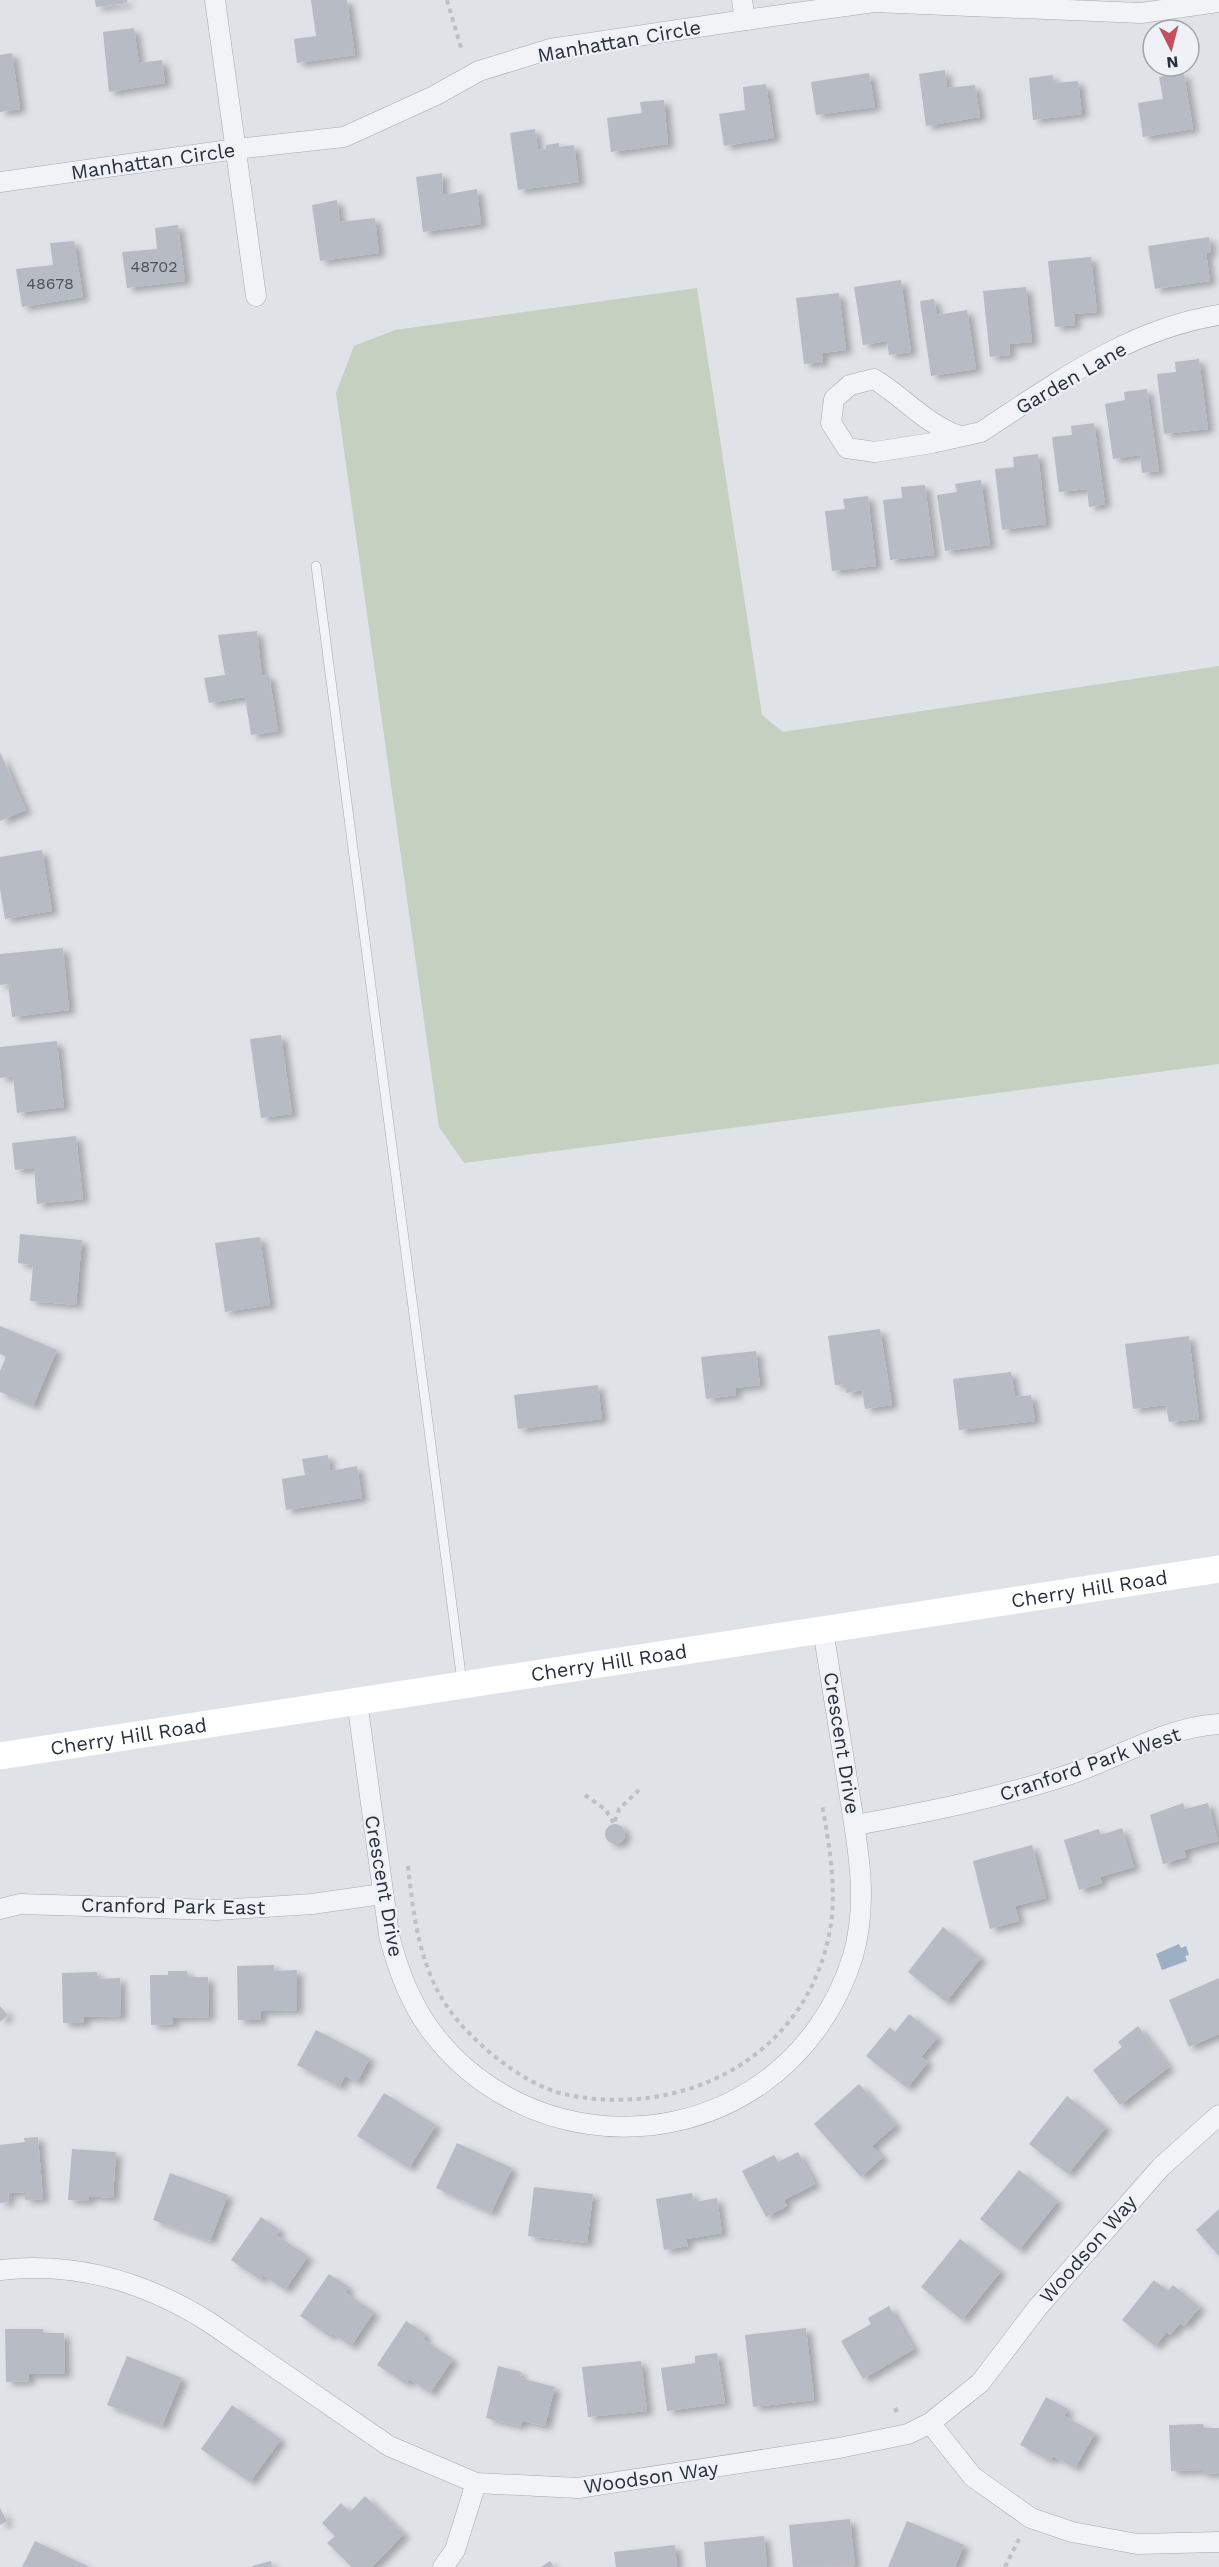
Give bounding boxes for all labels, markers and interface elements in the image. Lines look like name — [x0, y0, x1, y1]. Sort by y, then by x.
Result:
street label: Manhattan Circle — [535, 15, 703, 67]
north arrow — [1141, 18, 1201, 78]
text: N — [1166, 52, 1179, 72]
street label: Manhattan Circle — [69, 138, 237, 184]
house number: 48702 — [131, 257, 177, 276]
house number: 48678 — [26, 274, 74, 293]
street label: Garden Lane — [1011, 337, 1131, 419]
street label: Cherry Hill Road — [1009, 1565, 1169, 1613]
street label: Cherry Hill Road — [529, 1639, 689, 1686]
street label: Crescent Drive — [819, 1670, 865, 1816]
street label: Cherry Hill Road — [49, 1712, 208, 1760]
street label: Cranford Park West — [996, 1722, 1184, 1806]
street label: Crescent Drive — [360, 1813, 408, 1959]
street label: Cranford Park East — [81, 1892, 266, 1920]
street label: Woodson Way — [1034, 2189, 1142, 2308]
street label: Woodson Way — [582, 2456, 721, 2498]

